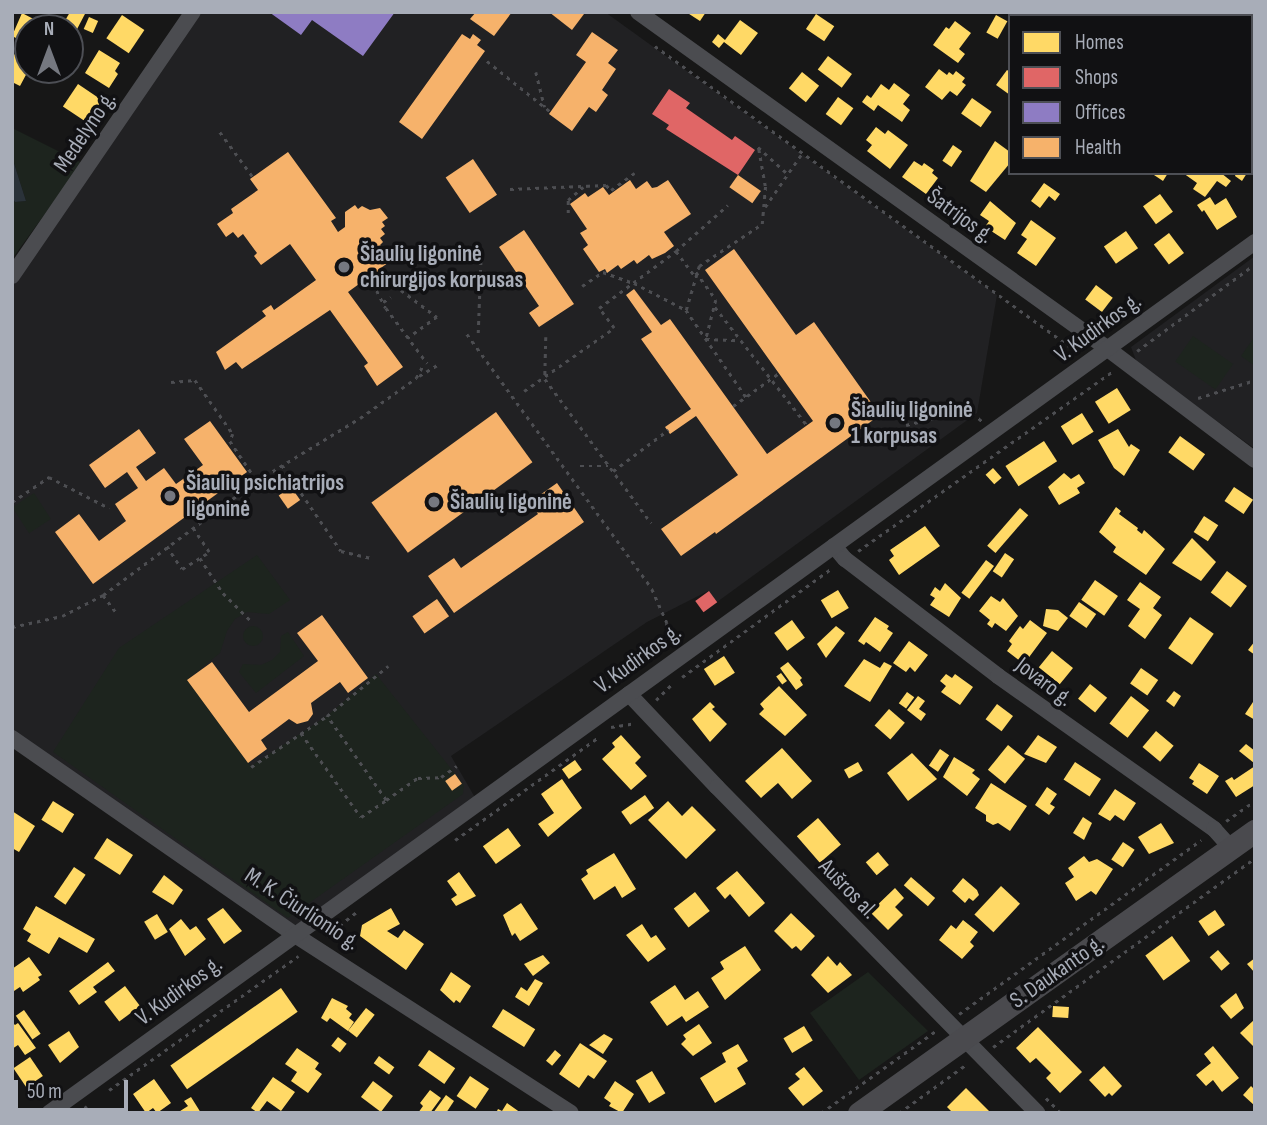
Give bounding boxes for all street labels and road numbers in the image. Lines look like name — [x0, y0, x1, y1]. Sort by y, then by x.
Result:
street label: Medelyno g. — [48, 86, 122, 178]
street label: Šatrijos g. — [921, 183, 999, 249]
street label: V. Kudirkos g. — [1049, 287, 1147, 369]
street label: V. Kudirkos g. — [589, 618, 687, 700]
street label: Jovaro g. — [1010, 652, 1078, 712]
street label: Aušros al. — [813, 853, 883, 925]
street label: M. K. Čiurlionio g. — [239, 862, 365, 956]
street label: S. Daukanto g. — [1005, 930, 1109, 1014]
street label: V. Kudirkos g. — [130, 950, 228, 1032]

